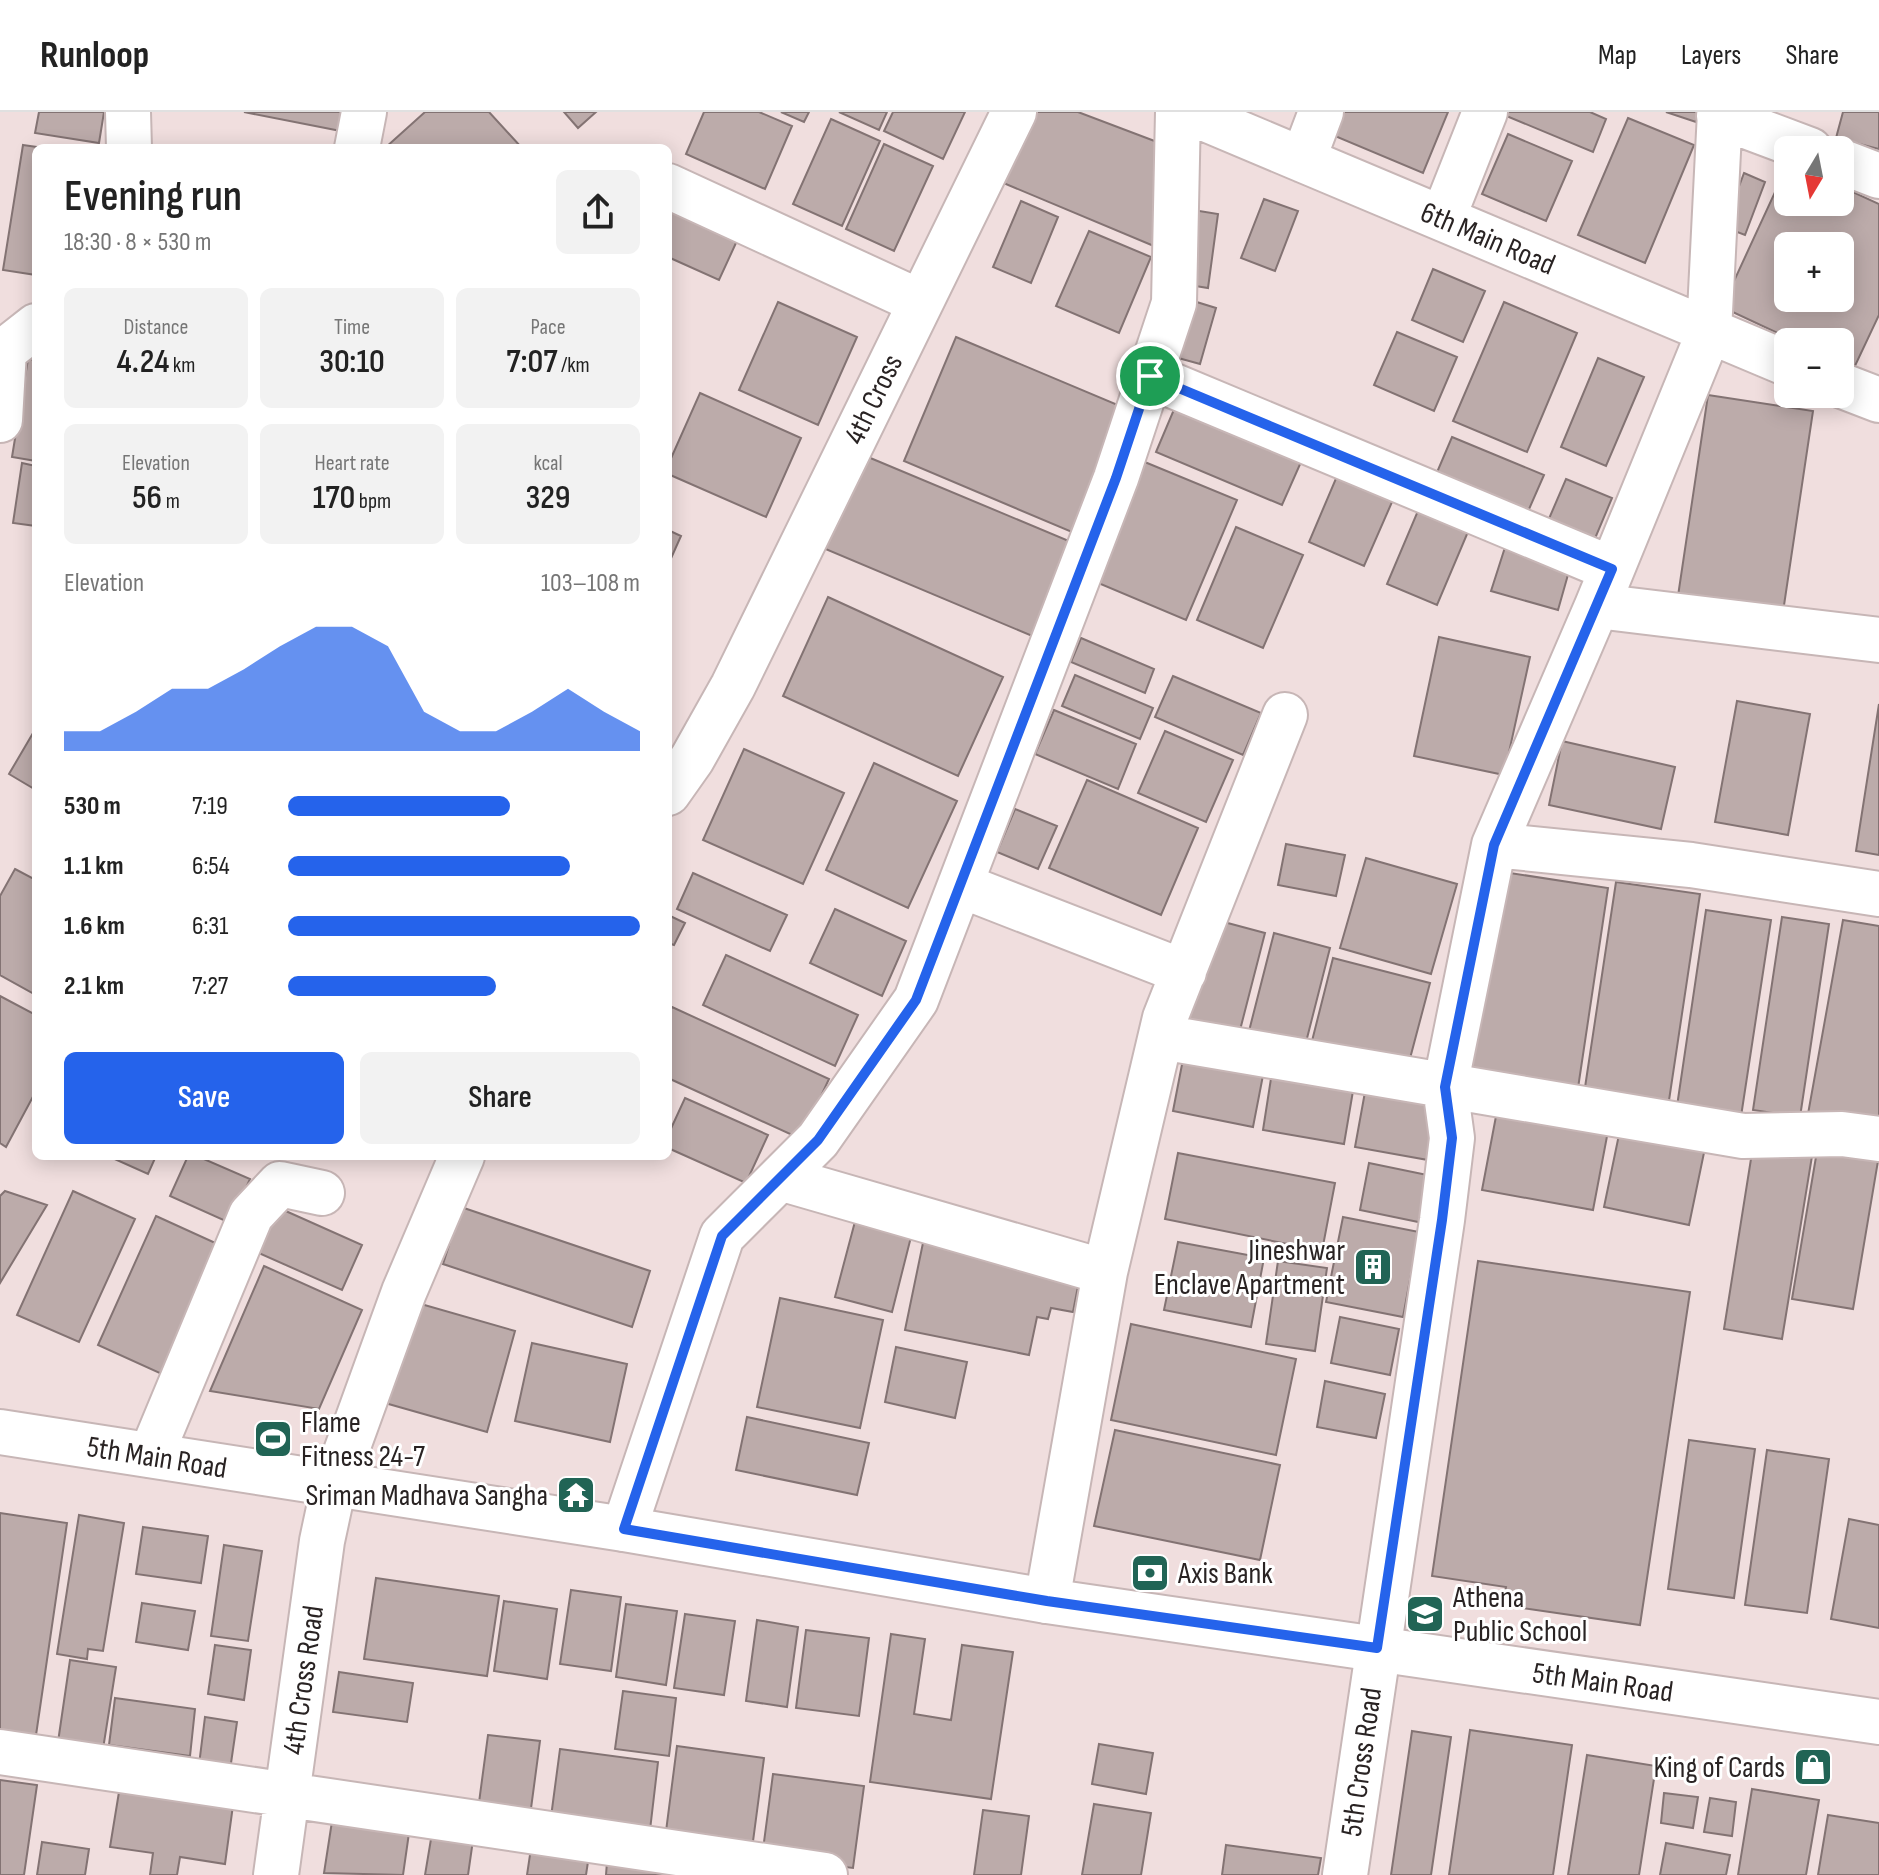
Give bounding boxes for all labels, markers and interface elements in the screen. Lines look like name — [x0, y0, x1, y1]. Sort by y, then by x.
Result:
text: Runloop — [40, 33, 149, 78]
text: Map — [1598, 39, 1637, 72]
text: Layers — [1681, 39, 1741, 72]
text: Share — [1785, 39, 1839, 72]
north arrow — [1774, 136, 1854, 216]
map controls — [1774, 136, 1854, 408]
text: Evening run — [64, 170, 242, 223]
button: share — [556, 170, 640, 254]
street label: 6th Main Road — [1415, 195, 1560, 283]
text: 18:30 · 8 × 530 m — [64, 227, 211, 258]
button: + — [1774, 232, 1854, 312]
text: Distance — [124, 314, 188, 341]
text: Time — [334, 314, 370, 341]
text: Pace — [530, 314, 566, 341]
button: − — [1774, 328, 1854, 408]
text: 4.24 — [117, 341, 169, 382]
text: 30:10 — [319, 341, 385, 382]
text: 7:07 — [506, 341, 558, 382]
pin — [1116, 342, 1184, 410]
street label: 4th Cross — [837, 349, 911, 450]
text: km — [169, 352, 195, 379]
text: /km — [558, 352, 590, 379]
icon: arrive — [1128, 354, 1172, 398]
text: Elevation — [122, 450, 190, 477]
text: Heart rate — [314, 450, 390, 477]
text: kcal — [533, 450, 563, 477]
text: 56 — [132, 477, 162, 518]
text: 170 — [313, 477, 355, 518]
text: 329 — [525, 477, 571, 518]
text: m — [162, 488, 180, 515]
text: bpm — [355, 488, 391, 515]
text: Elevation — [64, 568, 144, 599]
text: 103–108 m — [541, 568, 640, 599]
text: 530 m — [64, 791, 121, 822]
text: 7:19 — [192, 791, 228, 822]
text: 1.1 km — [64, 851, 123, 882]
text: 6:54 — [192, 851, 230, 882]
text: 1.6 km — [64, 911, 125, 942]
text: 6:31 — [192, 911, 228, 942]
text: 2.1 km — [64, 971, 124, 1002]
text: 7:27 — [192, 971, 228, 1002]
button: Save — [64, 1052, 344, 1144]
button: Share — [360, 1052, 640, 1144]
place label: Jineshwar Enclave Apartment — [1154, 1233, 1345, 1303]
building icon: Jineshwar Enclave Apartment — [1352, 1246, 1394, 1288]
place label: Flame Fitness 24-7 — [301, 1405, 425, 1475]
sports icon: Flame Fitness 24-7 — [252, 1418, 294, 1460]
street label: 5th Main Road — [84, 1429, 229, 1487]
temple icon: Sriman Madhava Sangha — [555, 1474, 597, 1516]
place label: Sriman Madhava Sangha — [305, 1478, 548, 1514]
bank icon: Axis Bank — [1129, 1552, 1171, 1594]
place label: Axis Bank — [1177, 1556, 1273, 1592]
place label: Athena Public School — [1452, 1580, 1587, 1650]
school or university icon: Athena Public School — [1404, 1593, 1446, 1635]
street label: 4th Cross Road — [276, 1603, 332, 1757]
street label: 5th Main Road — [1530, 1655, 1675, 1711]
street label: 5th Cross Road — [1334, 1685, 1390, 1839]
shop icon: King of Cards — [1792, 1746, 1834, 1788]
place label: King of Cards — [1653, 1750, 1785, 1786]

